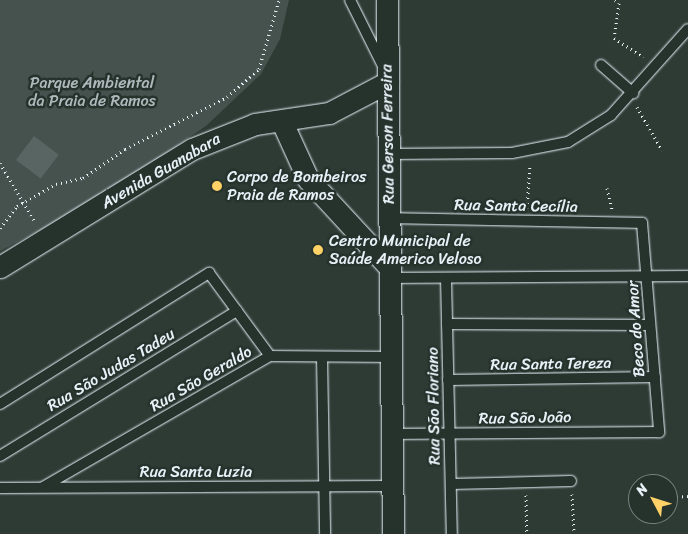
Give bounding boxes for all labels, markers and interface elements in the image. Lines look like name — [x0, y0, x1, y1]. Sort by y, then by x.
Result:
street label: Rua Gerson Ferreira — [377, 63, 399, 205]
park label: Parque Ambiental da Praia de Ramos — [28, 73, 156, 111]
street label: Avenida Guanabara — [98, 129, 224, 213]
place label: Corpo de Bombeiros Praia de Ramos — [227, 167, 367, 205]
marker: Corpo de Bombeiros Praia de Ramos — [211, 180, 223, 192]
street label: Rua Santa Cecília — [454, 195, 578, 217]
place label: Centro Municipal de Saúde Americo Veloso — [329, 231, 483, 269]
marker: Centro Municipal de Saúde Americo Veloso — [311, 243, 325, 257]
street label: Beco do Amor — [623, 280, 649, 378]
street label: Rua São Judas Tadeu — [44, 324, 178, 416]
street label: Rua São Geraldo — [147, 342, 255, 416]
street label: Rua São Floriano — [423, 347, 445, 465]
street label: Rua Santa Tereza — [490, 353, 612, 375]
street label: Rua São João — [479, 408, 571, 428]
street label: Rua Santa Luzia — [140, 462, 252, 482]
north arrow — [628, 474, 678, 524]
text: N — [629, 478, 655, 501]

